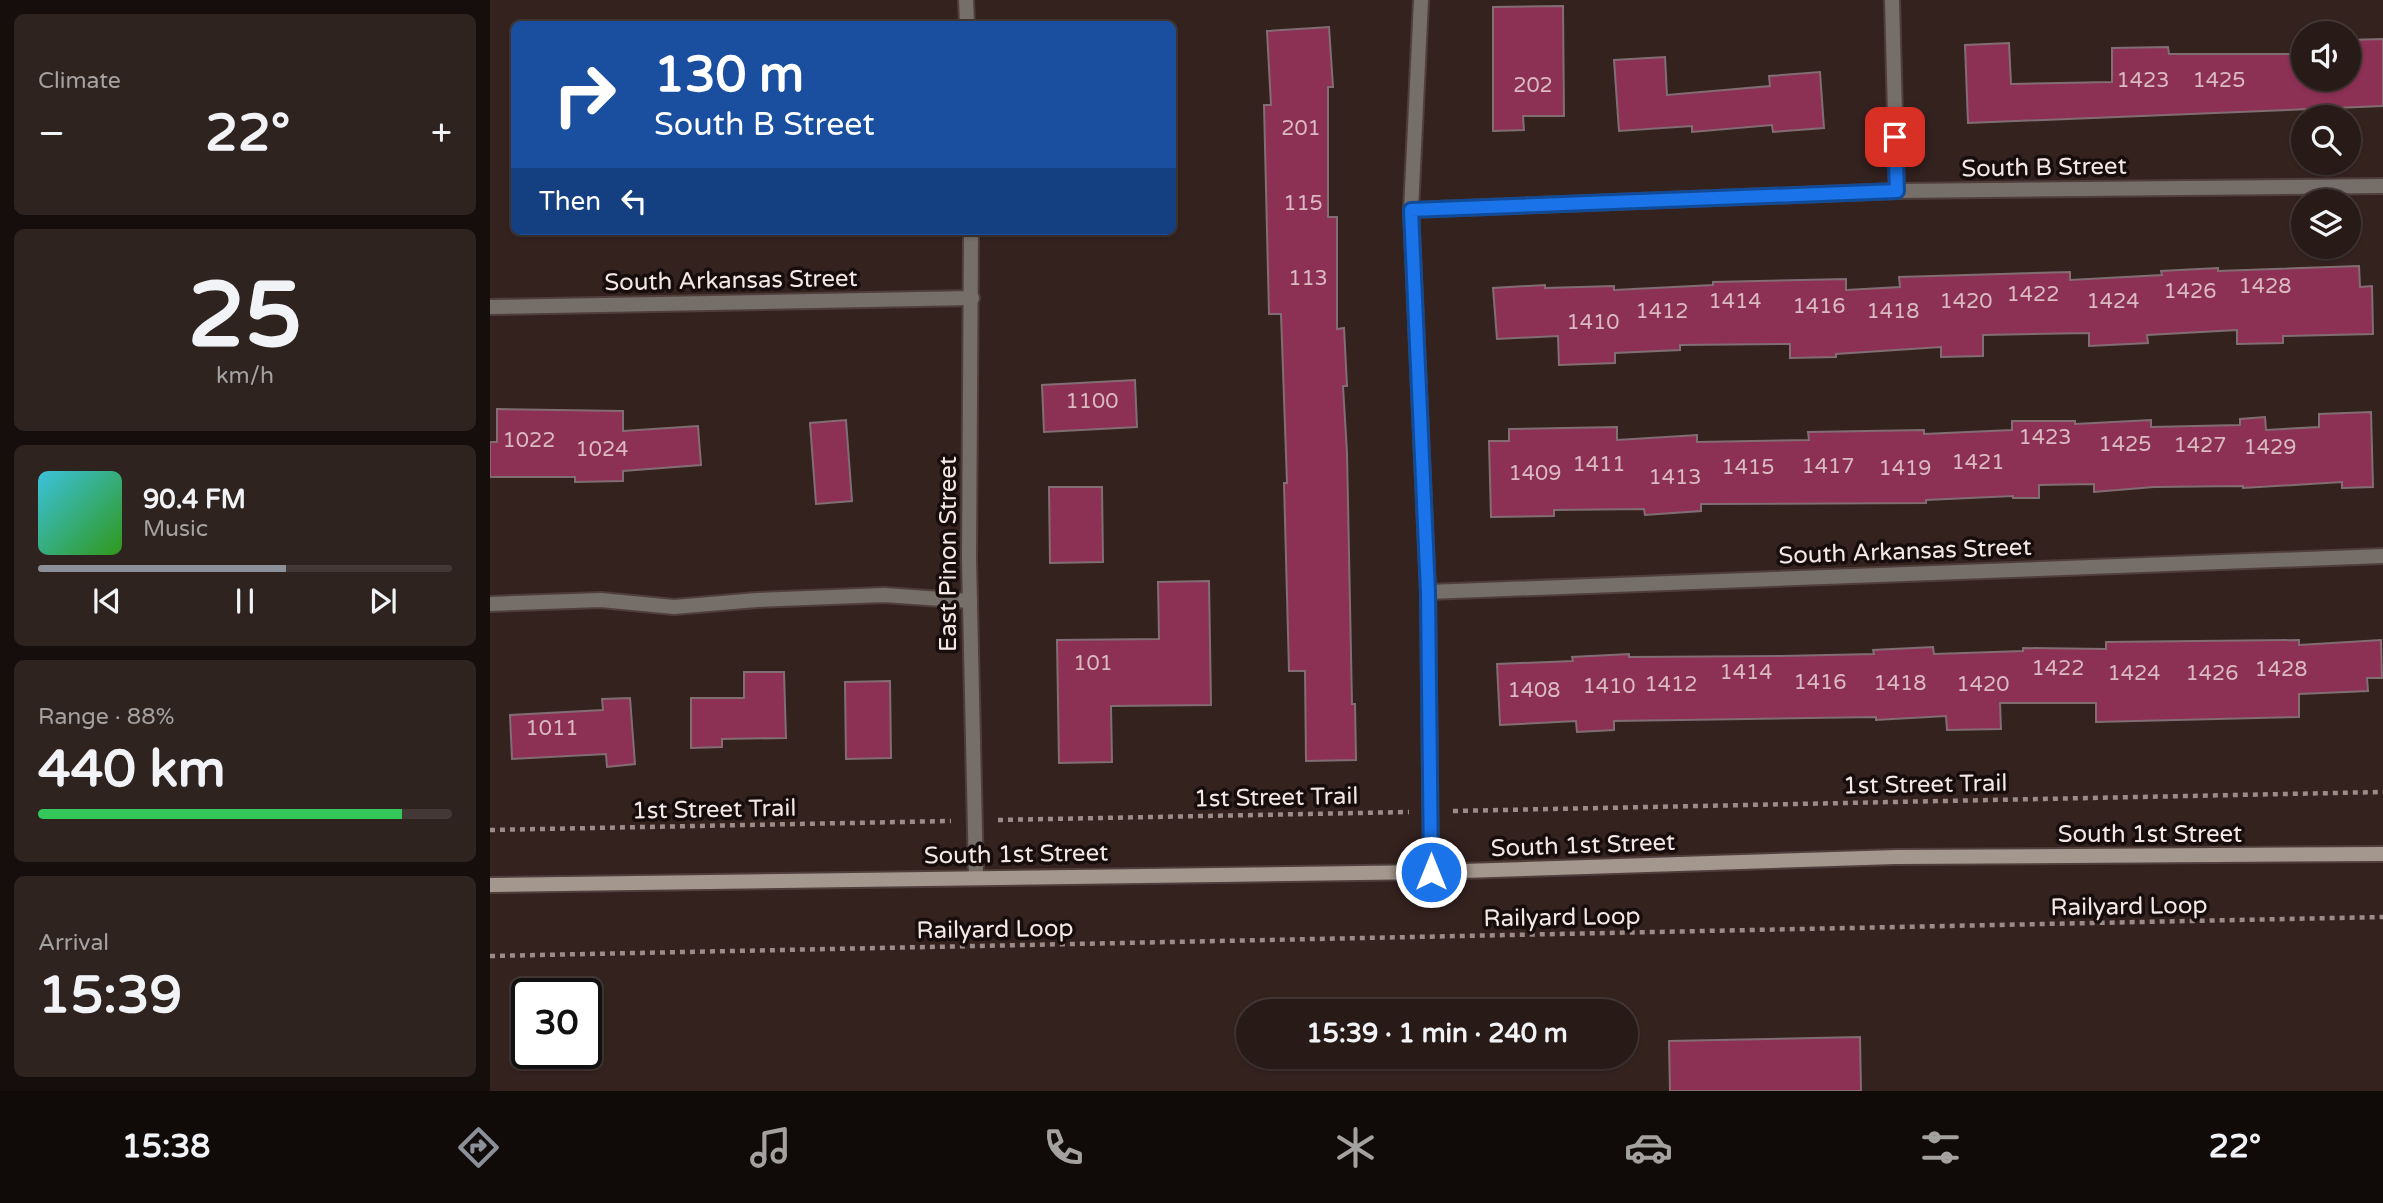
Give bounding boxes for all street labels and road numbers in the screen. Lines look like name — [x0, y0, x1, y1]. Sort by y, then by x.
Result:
street label: South B Street — [1961, 152, 2127, 183]
street label: South Arkansas Street — [604, 264, 858, 297]
street label: East Pinon Street — [934, 456, 963, 652]
street label: South Arkansas Street — [1778, 533, 2032, 570]
street label: 1st Street Trail — [1842, 769, 2008, 800]
street label: 1st Street Trail — [1193, 782, 1359, 813]
street label: 1st Street Trail — [631, 794, 797, 825]
street label: South 1st Street — [2058, 820, 2242, 849]
street label: South 1st Street — [1490, 828, 1676, 863]
street label: South 1st Street — [924, 838, 1109, 871]
street label: Railyard Loop — [2050, 891, 2208, 922]
street label: Railyard Loop — [1483, 902, 1641, 933]
street label: Railyard Loop — [916, 914, 1074, 945]

